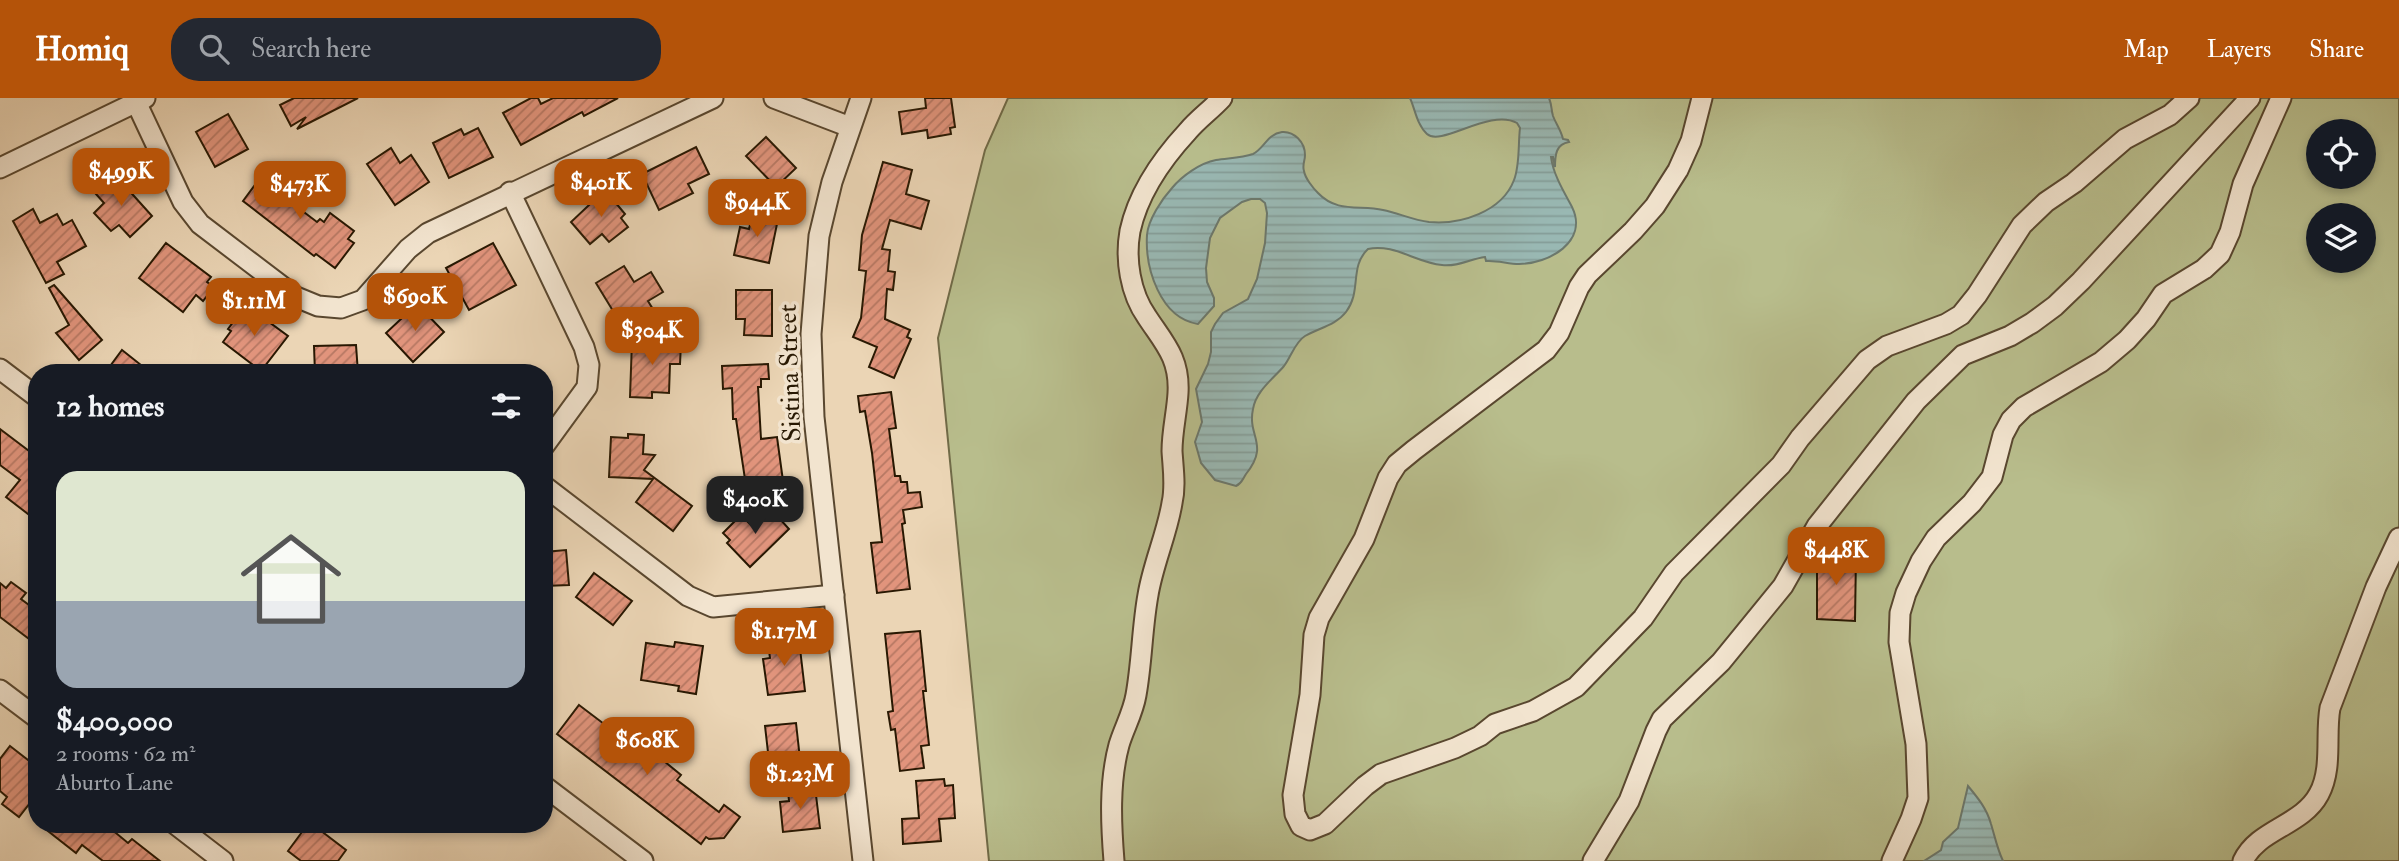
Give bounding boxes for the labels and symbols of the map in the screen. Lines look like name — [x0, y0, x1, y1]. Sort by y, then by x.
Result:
pin: $499K — [72, 148, 170, 208]
pin: $401K — [552, 159, 650, 219]
pin: $473K — [251, 162, 349, 221]
pin: $944K — [708, 180, 806, 239]
pin: $690K — [366, 274, 464, 333]
pin: $1.11M — [197, 278, 311, 338]
street label: Sistina Street — [772, 304, 808, 442]
pin: $304K — [603, 308, 701, 367]
pin: $400K — [706, 476, 804, 536]
pin: $448K — [1787, 528, 1885, 587]
pin: $1.17M — [727, 608, 841, 668]
pin: $608K — [598, 718, 696, 777]
pin: $1.23M — [743, 752, 857, 811]

